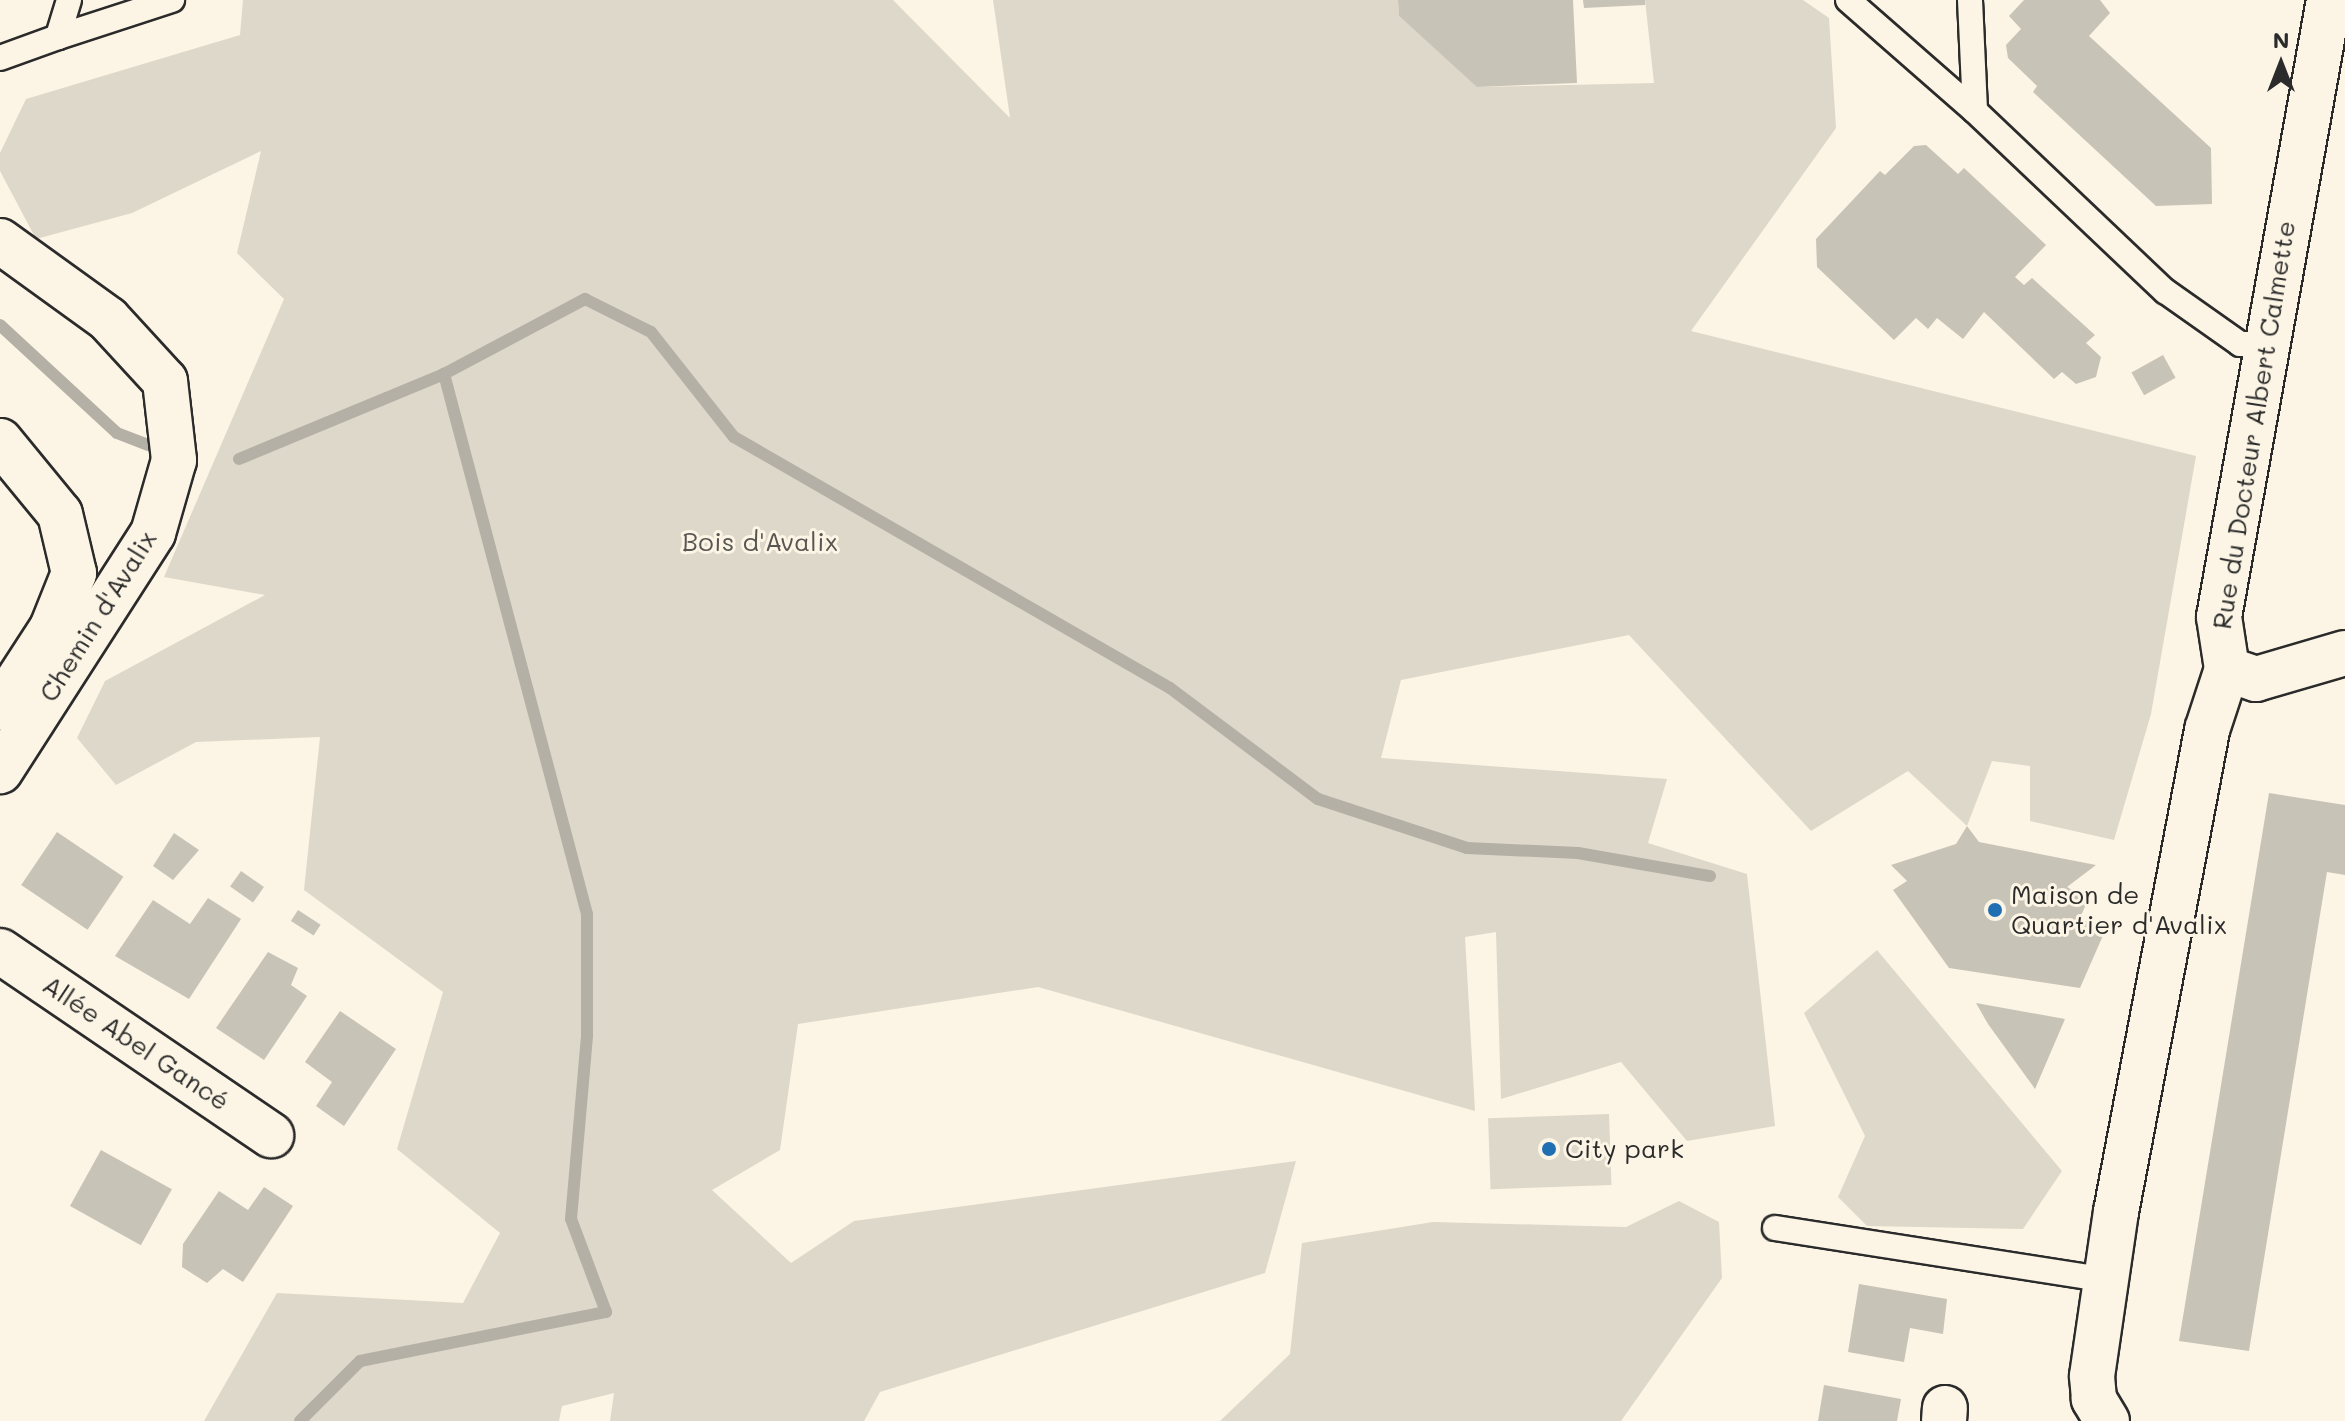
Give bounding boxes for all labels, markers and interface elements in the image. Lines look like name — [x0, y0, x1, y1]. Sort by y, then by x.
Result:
north arrow — [2241, 24, 2321, 104]
text: N — [2273, 25, 2289, 54]
street label: Rue du Docteur Albert Calmette — [2206, 219, 2302, 631]
street label: Chemin d'Avalix — [33, 525, 163, 707]
park label: Bois d'Avalix — [682, 526, 838, 558]
place label: Maison de Quartier d'Avalix — [2011, 879, 2227, 940]
marker: Maison de Quartier d'Avalix — [1986, 901, 2004, 919]
street label: Allée Abel Gancé — [37, 969, 235, 1117]
place label: City park — [1565, 1133, 1684, 1165]
marker: City park — [1540, 1140, 1558, 1158]

